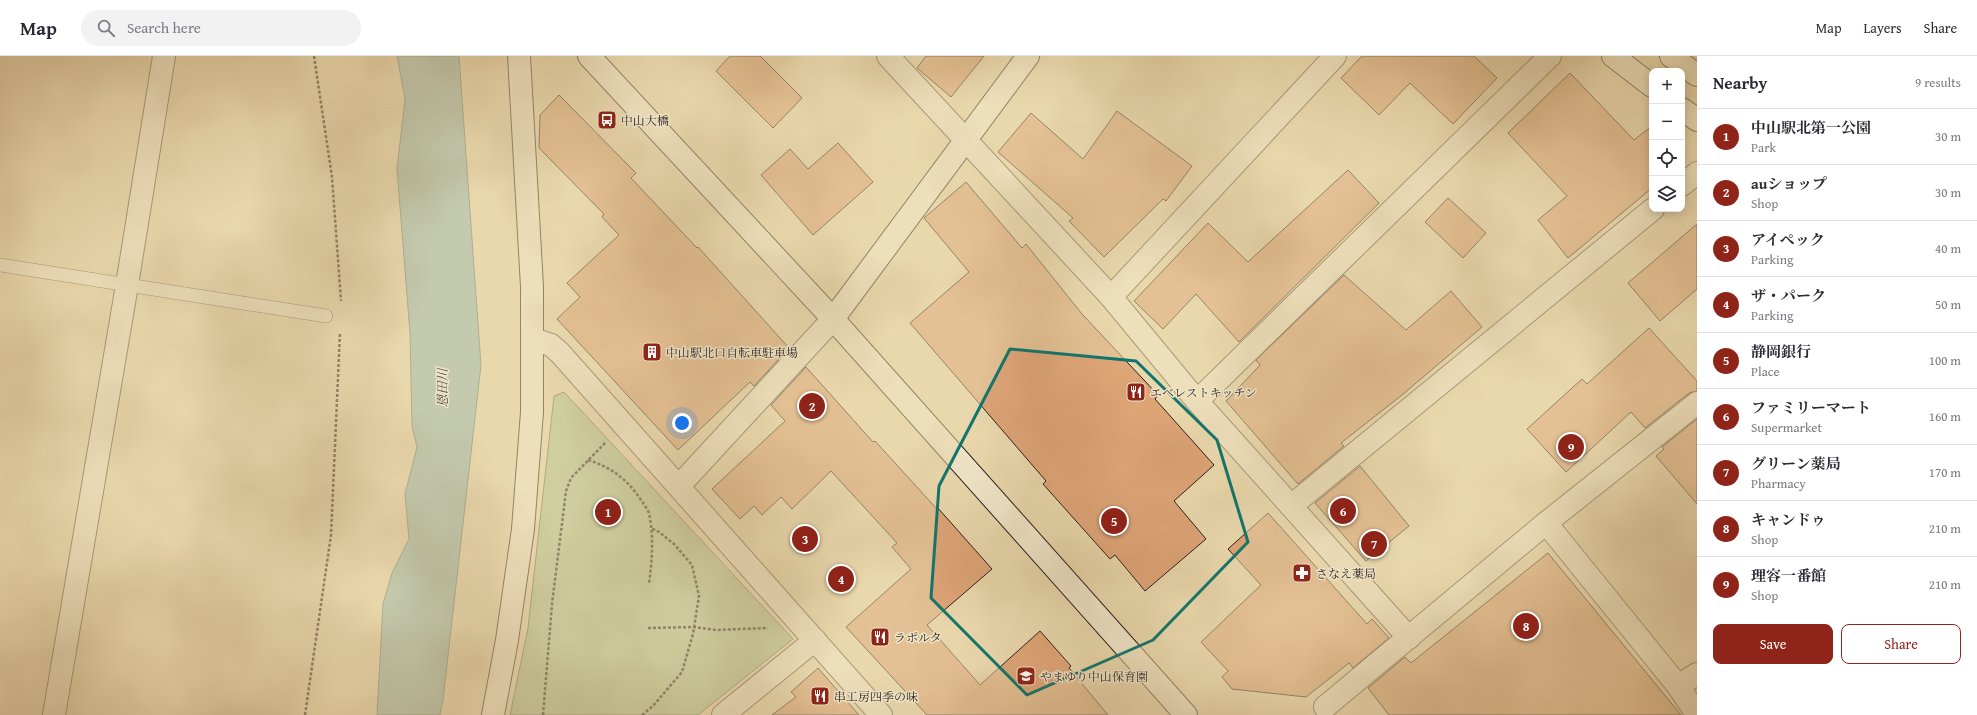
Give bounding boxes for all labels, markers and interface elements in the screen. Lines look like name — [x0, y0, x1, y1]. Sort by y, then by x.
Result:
search box — [81, 10, 361, 46]
text: Map — [20, 14, 57, 42]
icon: search — [95, 17, 117, 39]
text: Search here — [127, 17, 201, 38]
text: Map — [1816, 18, 1842, 38]
text: Layers — [1864, 18, 1902, 38]
text: Share — [1924, 18, 1957, 38]
map controls — [1649, 68, 1685, 212]
button: + — [1649, 68, 1685, 104]
text: Nearby — [1713, 70, 1767, 95]
text: 9 results — [1915, 73, 1961, 92]
button: − — [1649, 104, 1685, 140]
bus stop icon: 中山大橋 — [596, 109, 618, 131]
place label: 中山大橋 — [621, 112, 669, 129]
text: 中山駅北第一公園 — [1751, 117, 1871, 138]
text: 1 — [1723, 127, 1729, 146]
text: 30 m — [1935, 127, 1961, 146]
text: Park — [1751, 138, 1776, 157]
button: locate — [1649, 140, 1685, 176]
text: auショップ — [1751, 173, 1827, 194]
button: layers — [1649, 176, 1685, 212]
text: 2 — [1723, 183, 1729, 202]
text: 30 m — [1935, 183, 1961, 202]
text: Shop — [1751, 194, 1778, 213]
text: アイペック — [1751, 229, 1825, 250]
text: 3 — [1723, 239, 1729, 258]
text: 40 m — [1935, 239, 1961, 258]
text: Parking — [1751, 250, 1794, 269]
text: ザ・パーク — [1751, 285, 1826, 306]
text: 4 — [1723, 295, 1729, 314]
text: 50 m — [1935, 295, 1961, 314]
text: Parking — [1751, 306, 1794, 325]
building icon: 中山駅北口自転車駐車場 — [641, 341, 663, 363]
text: 静岡銀行 — [1751, 341, 1811, 362]
place label: 中山駅北口自転車駐車場 — [666, 344, 798, 361]
text: 5 — [1723, 351, 1729, 370]
text: 100 m — [1929, 351, 1961, 370]
text: Place — [1751, 362, 1780, 381]
water label: 恩田川 — [433, 367, 452, 408]
restaurant icon: エベレストキッチン — [1125, 381, 1147, 403]
place label: エベレストキッチン — [1150, 384, 1257, 401]
pin: 2 — [799, 391, 825, 421]
text: ファミリーマート — [1751, 397, 1871, 418]
text: 6 — [1723, 407, 1729, 426]
text: 160 m — [1929, 407, 1961, 426]
your location — [672, 413, 692, 433]
text: Supermarket — [1751, 418, 1822, 437]
pin: 9 — [1558, 432, 1584, 462]
text: グリーン薬局 — [1751, 453, 1841, 474]
text: 7 — [1723, 463, 1729, 482]
text: 170 m — [1929, 463, 1961, 482]
text: Pharmacy — [1751, 474, 1806, 493]
pin: 6 — [1330, 496, 1356, 526]
pin: 1 — [595, 497, 621, 527]
pin: 5 — [1101, 506, 1127, 536]
text: キャンドゥ — [1751, 509, 1826, 530]
text: 8 — [1723, 519, 1729, 538]
text: 210 m — [1929, 519, 1961, 538]
pin: 3 — [792, 524, 818, 554]
pin: 7 — [1361, 529, 1387, 559]
text: Shop — [1751, 530, 1778, 549]
pharmacy icon: さなえ薬局 — [1291, 562, 1313, 584]
pin: 4 — [828, 564, 854, 594]
place label: さなえ薬局 — [1316, 565, 1376, 582]
text: 理容一番館 — [1751, 565, 1826, 586]
text: 9 — [1723, 575, 1729, 594]
text: 210 m — [1929, 575, 1961, 594]
text: Shop — [1751, 586, 1778, 605]
pin: 8 — [1513, 611, 1539, 641]
button: Save — [1713, 624, 1833, 664]
button: Share — [1841, 624, 1961, 664]
restaurant icon: ラポルタ — [869, 626, 891, 648]
place label: ラポルタ — [894, 629, 942, 646]
school or university icon: やまゆり中山保育園 — [1015, 665, 1037, 687]
place label: やまゆり中山保育園 — [1040, 668, 1148, 685]
restaurant icon: 串工房四季の味 — [809, 685, 831, 707]
place label: 串工房四季の味 — [834, 688, 918, 705]

